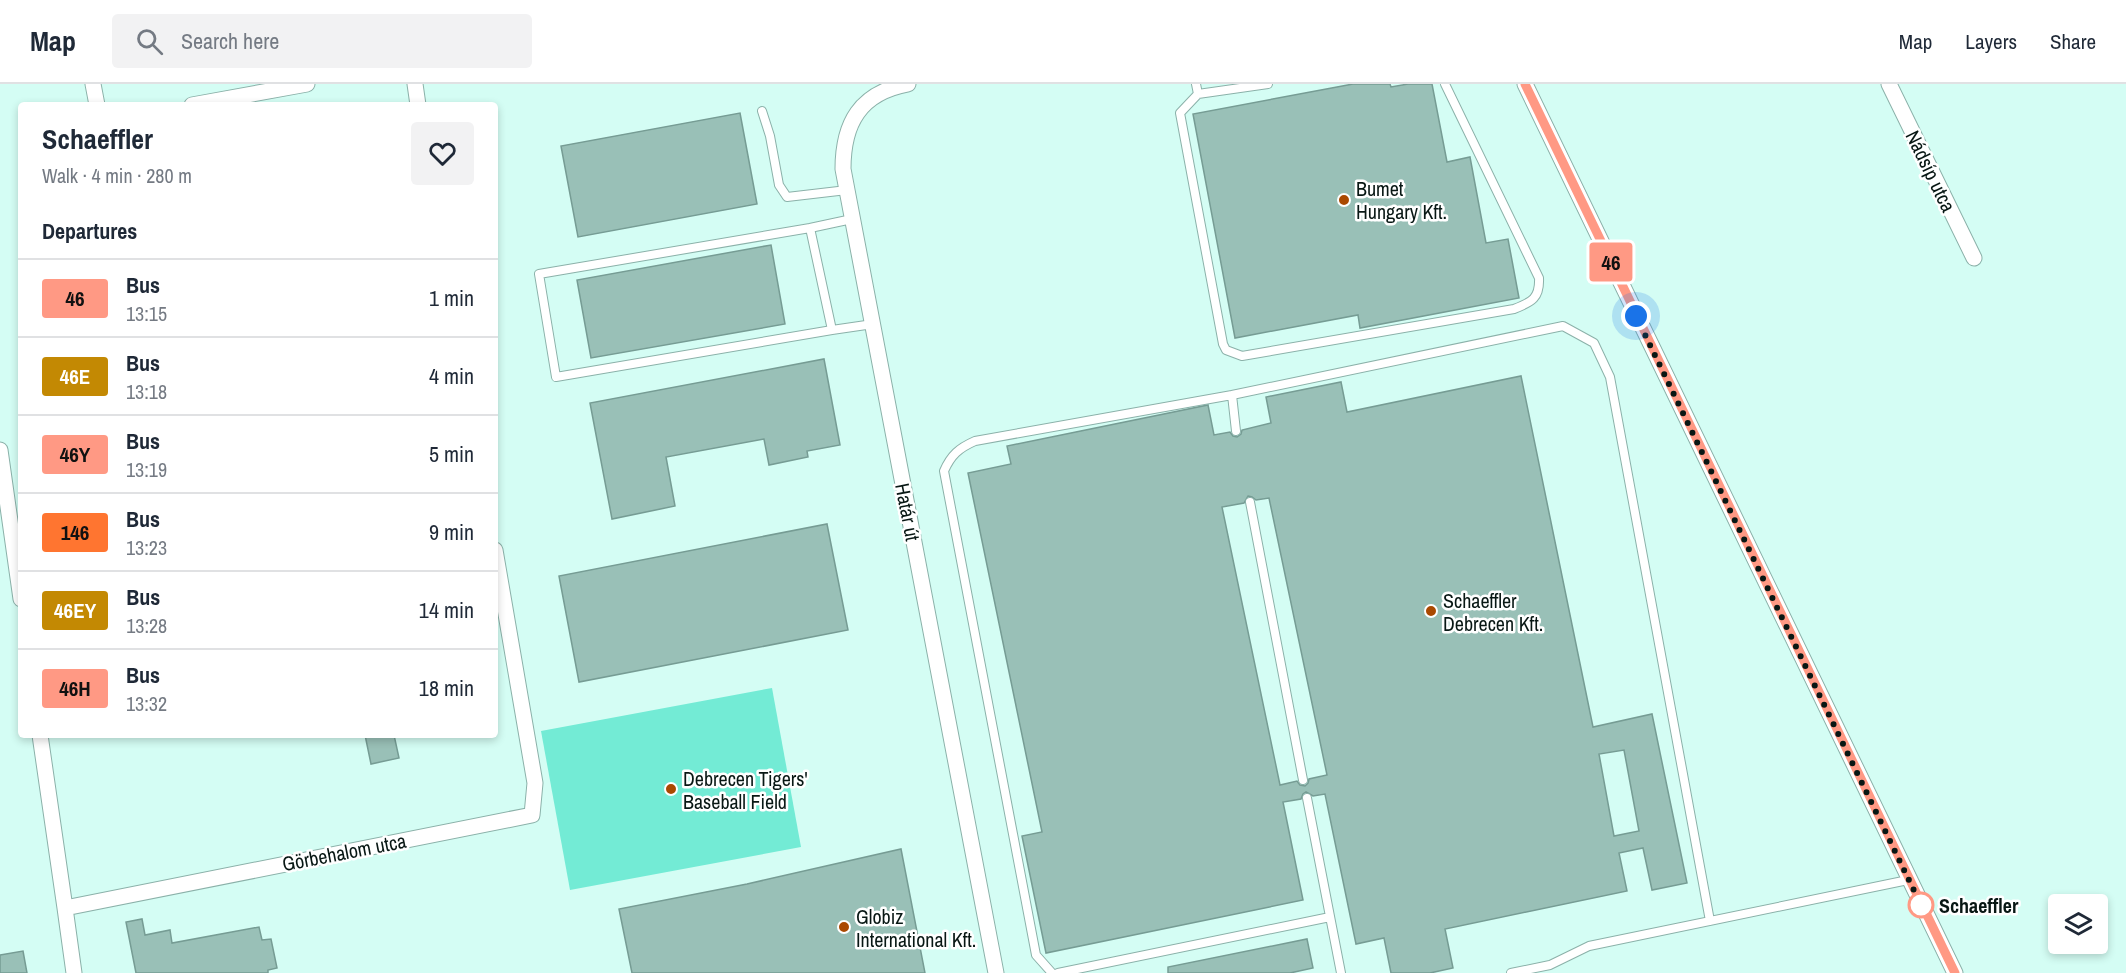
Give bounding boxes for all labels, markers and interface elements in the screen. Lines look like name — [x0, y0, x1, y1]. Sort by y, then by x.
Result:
search box — [112, 14, 532, 68]
text: Map — [30, 22, 76, 60]
icon: search — [133, 25, 166, 58]
text: Search here — [181, 26, 279, 56]
text: Map — [1899, 27, 1932, 56]
text: Layers — [1965, 27, 2017, 56]
text: Share — [2050, 27, 2096, 56]
text: Schaeffler — [42, 120, 153, 158]
button: heart — [411, 122, 474, 185]
street label: Nádsíp utca — [1900, 126, 1962, 216]
text: Walk · 4 min · 280 m — [42, 162, 192, 189]
place label: Bumet Hungary Kft. — [1356, 175, 1447, 225]
marker: Bumet Hungary Kft. — [1337, 193, 1351, 207]
text: Departures — [42, 216, 137, 246]
line badge: 46 — [1584, 242, 1638, 282]
text: 46 — [1601, 248, 1621, 277]
text: Bus — [126, 270, 160, 300]
text: 1 min — [429, 283, 474, 313]
text: 46 — [65, 284, 85, 313]
text: 13:15 — [126, 300, 167, 327]
your location — [1621, 301, 1651, 331]
text: Bus — [126, 348, 160, 378]
text: 4 min — [429, 361, 474, 391]
text: 46E — [60, 362, 90, 391]
text: 13:18 — [126, 378, 167, 405]
text: Bus — [126, 426, 160, 456]
text: 5 min — [429, 439, 474, 469]
text: 46Y — [60, 440, 90, 469]
text: 13:19 — [126, 456, 167, 483]
street label: Határ út — [889, 481, 927, 544]
text: Bus — [126, 504, 160, 534]
text: 9 min — [429, 517, 474, 547]
text: 146 — [61, 518, 89, 547]
text: 13:23 — [126, 534, 167, 561]
text: Bus — [126, 582, 160, 612]
place label: Schaeffler Debrecen Kft. — [1443, 587, 1543, 637]
text: 14 min — [419, 595, 474, 625]
text: 46EY — [54, 596, 96, 625]
marker: Schaeffler Debrecen Kft. — [1424, 604, 1438, 618]
text: 13:28 — [126, 612, 167, 639]
text: Bus — [126, 660, 160, 690]
text: 18 min — [419, 673, 474, 703]
text: 46H — [59, 674, 91, 703]
text: 13:32 — [126, 690, 167, 717]
place label: Debrecen Tigers' Baseball Field — [683, 765, 808, 815]
marker: Debrecen Tigers' Baseball Field — [664, 782, 678, 796]
street label: Görbehalom utca — [280, 827, 408, 877]
marker: Schaeffler — [1908, 892, 1934, 918]
place label: Schaeffler — [1939, 892, 2019, 919]
map controls — [2048, 894, 2108, 954]
button: layers — [2048, 894, 2108, 954]
place label: Globiz International Kft. — [856, 903, 976, 953]
marker: Globiz International Kft. — [837, 920, 851, 934]

